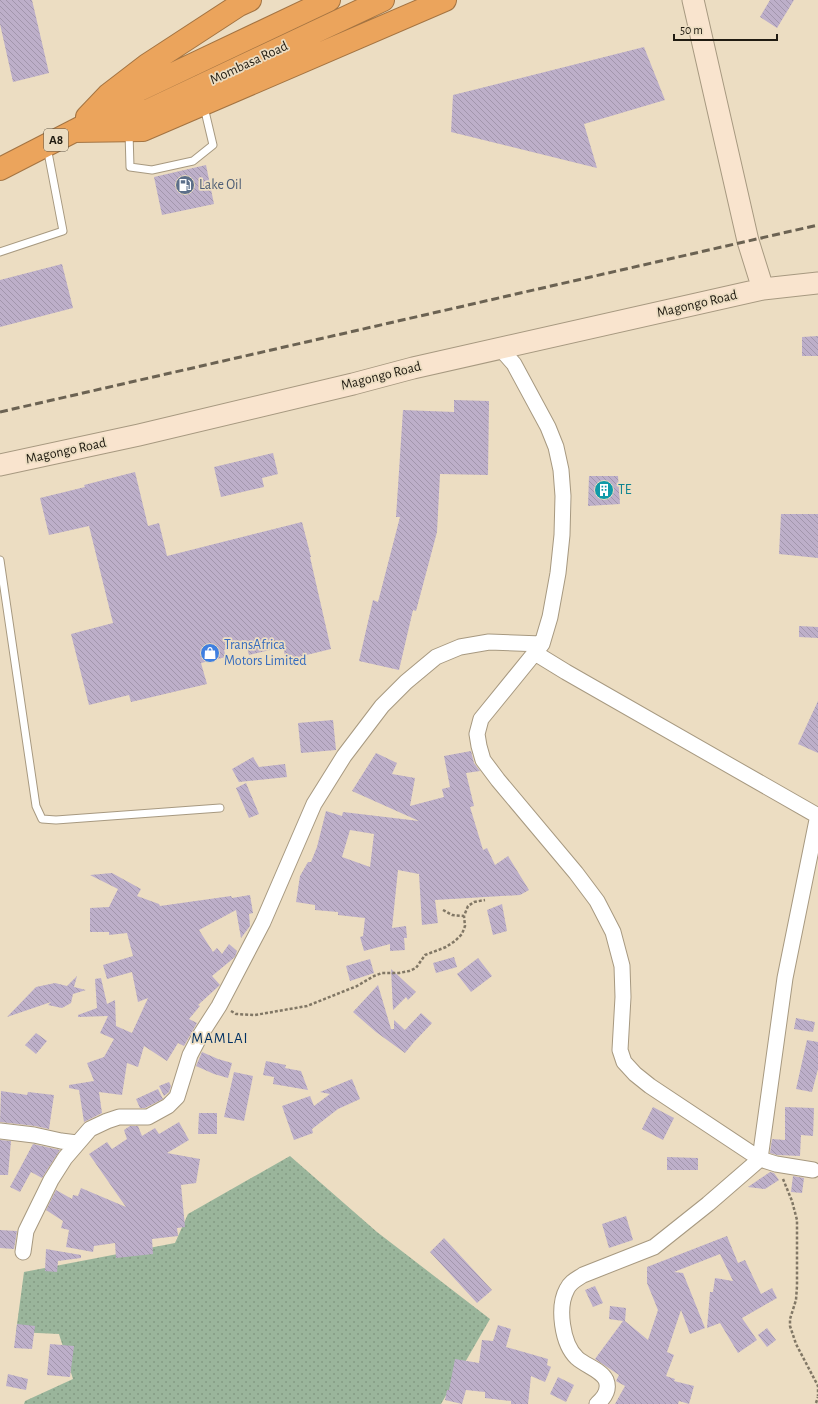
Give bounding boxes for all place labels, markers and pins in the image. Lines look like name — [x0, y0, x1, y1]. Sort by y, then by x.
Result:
fuel station icon: Lake Oil — [174, 174, 196, 196]
place label: Lake Oil — [199, 178, 242, 192]
building icon: TE — [593, 479, 615, 501]
place label: TE — [618, 483, 632, 497]
place label: TransAfrica Motors Limited — [224, 638, 306, 668]
shop icon: TransAfrica Motors Limited — [199, 642, 221, 664]

